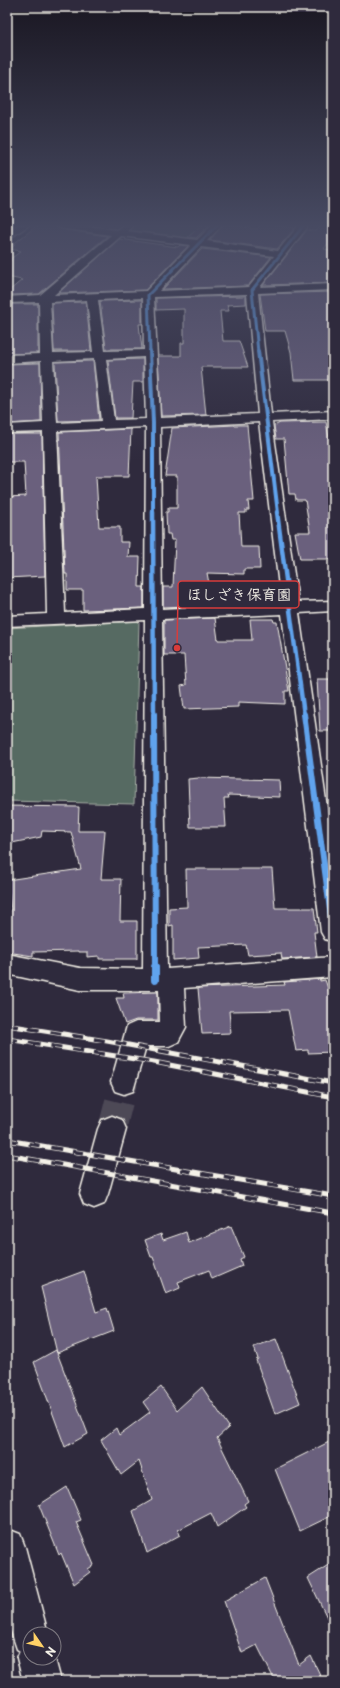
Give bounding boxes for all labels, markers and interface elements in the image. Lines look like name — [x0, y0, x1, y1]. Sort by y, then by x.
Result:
callout: ほしざき保育園 — [178, 581, 299, 608]
text: ほしざき保育園 — [186, 582, 292, 605]
north arrow — [22, 1626, 62, 1666]
text: N — [41, 1644, 60, 1660]

